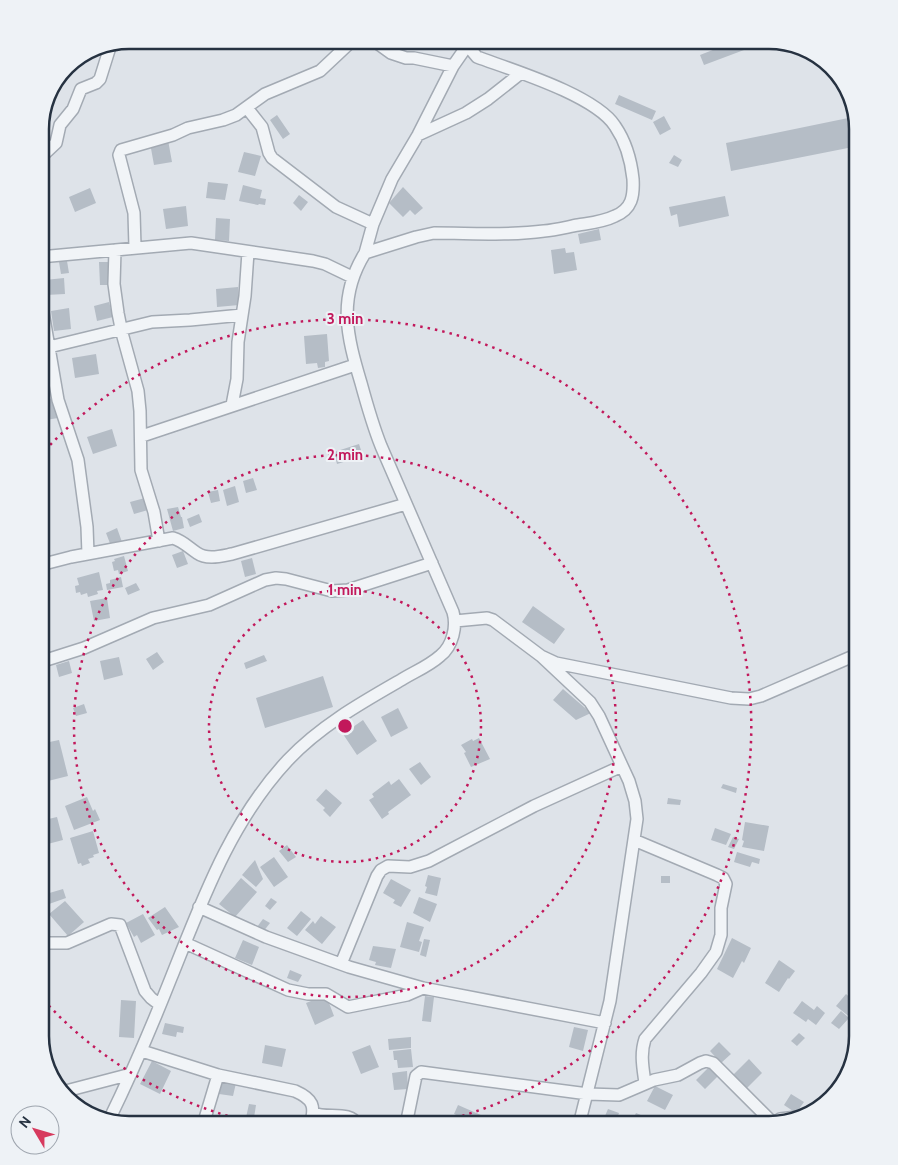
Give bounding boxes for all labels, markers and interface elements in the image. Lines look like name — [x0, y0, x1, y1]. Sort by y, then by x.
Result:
text: 3 min — [327, 310, 363, 328]
text: 2 min — [327, 446, 363, 464]
text: 1 min — [328, 581, 362, 599]
centre of rings — [336, 717, 354, 735]
north arrow — [10, 1105, 60, 1155]
text: N — [15, 1113, 35, 1131]

